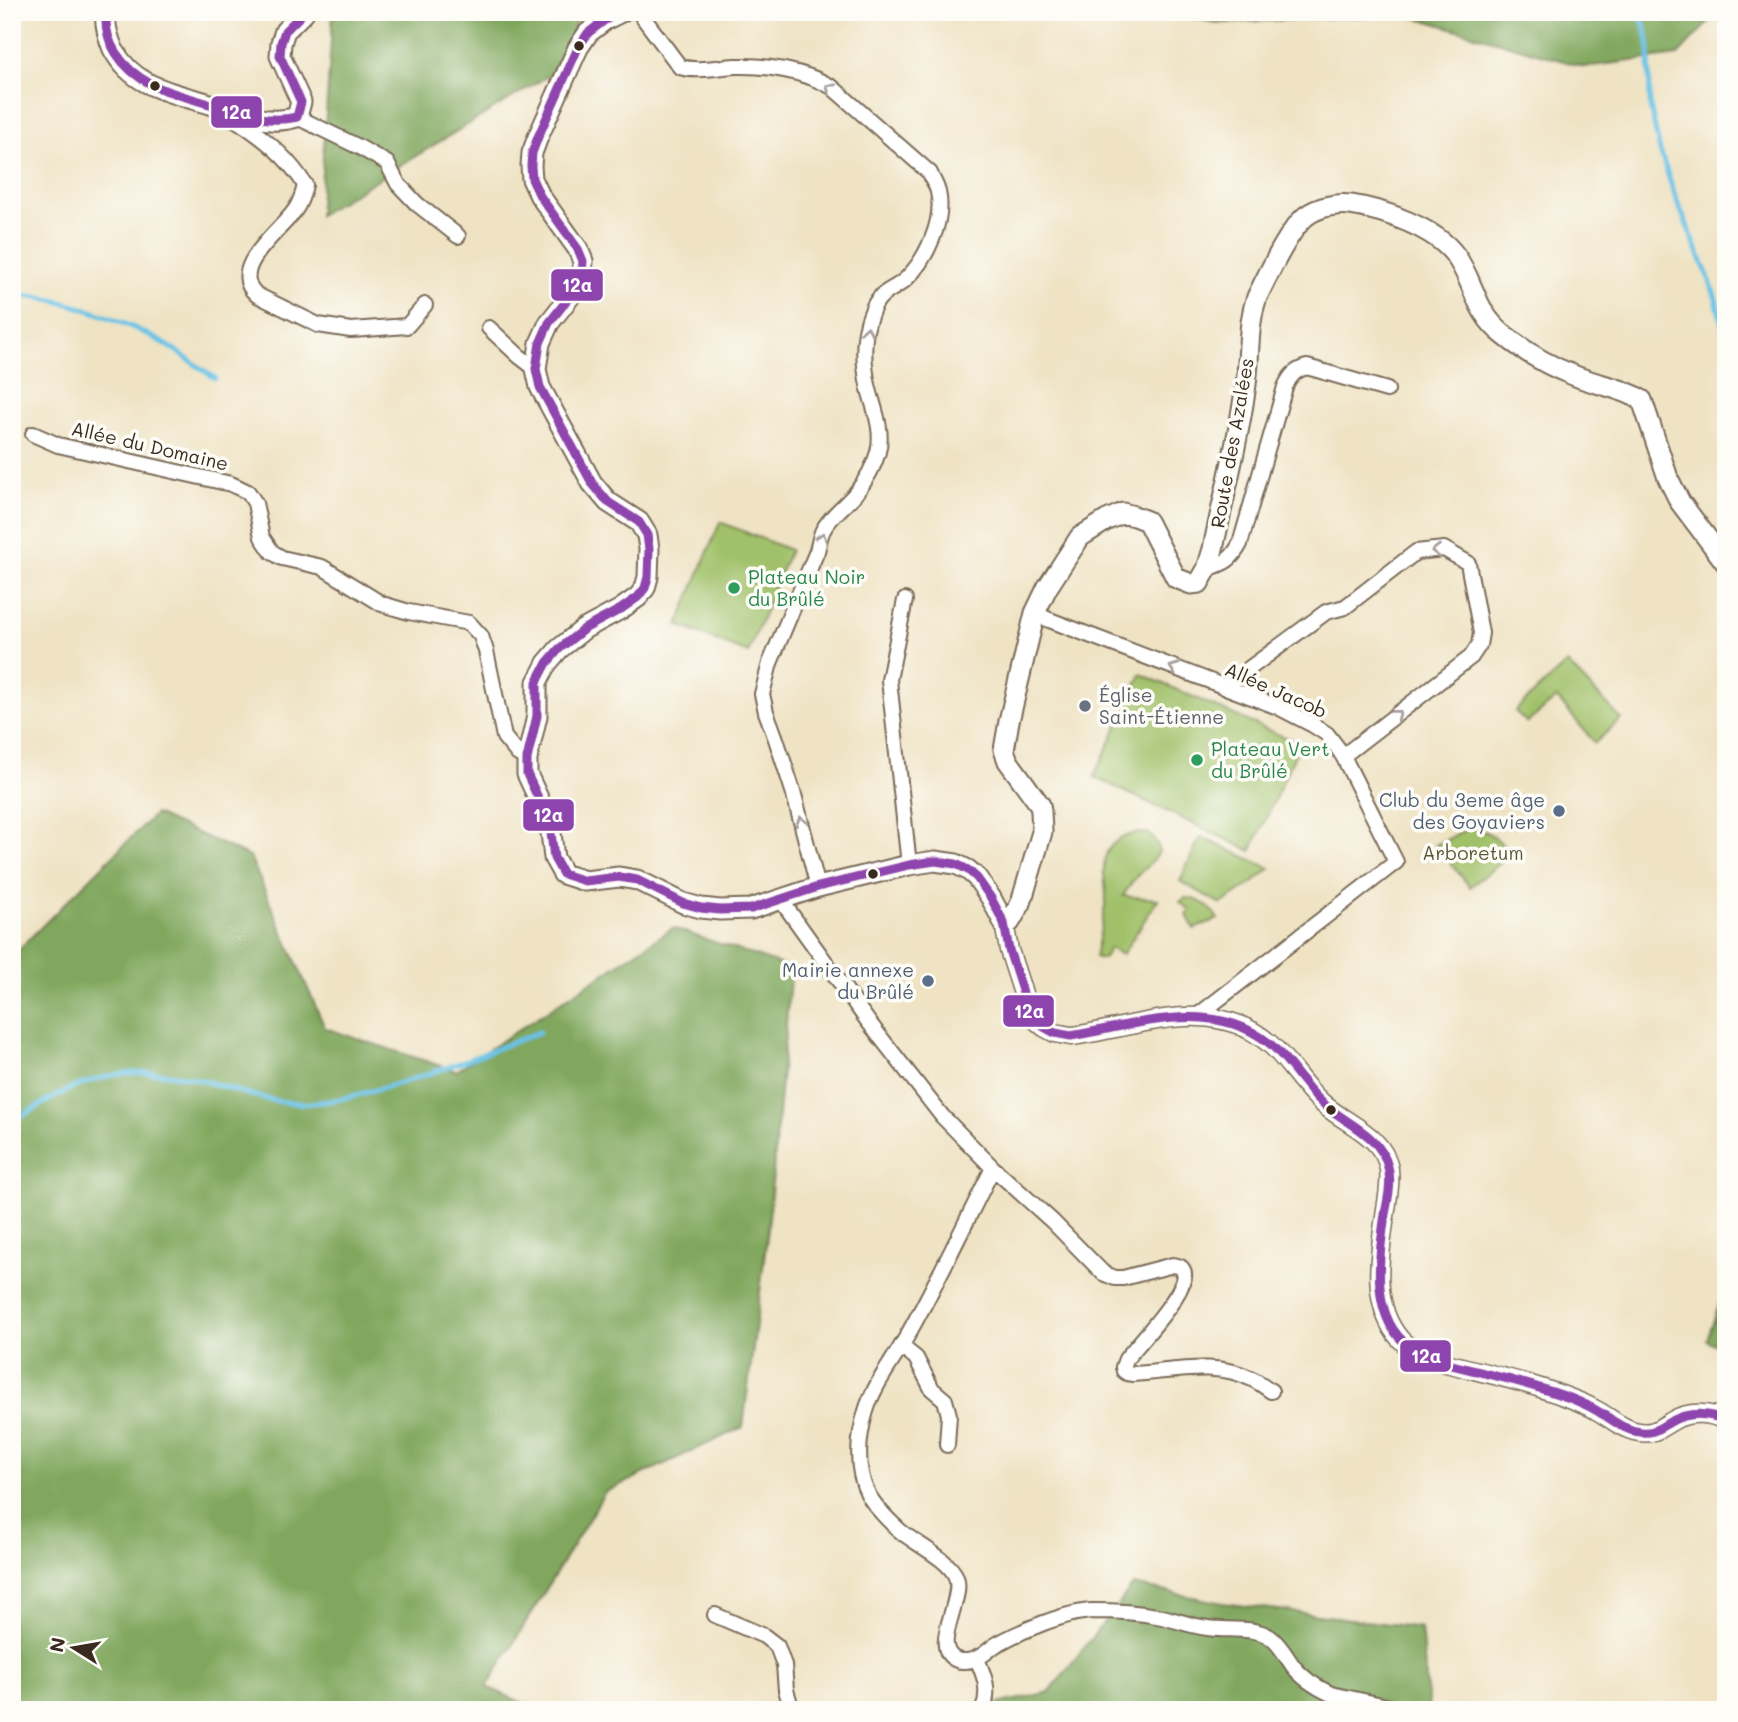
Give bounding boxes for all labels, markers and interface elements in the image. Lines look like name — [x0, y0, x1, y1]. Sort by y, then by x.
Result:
unlabelled marker — [572, 39, 586, 53]
unlabelled marker — [148, 79, 162, 93]
one-way arrow — [825, 84, 838, 96]
line badge: 12a — [210, 95, 263, 129]
text: 12a — [221, 99, 251, 124]
line badge: 12a — [550, 268, 604, 302]
text: 12a — [562, 272, 592, 297]
one-way arrow — [859, 325, 874, 337]
street label: Route des Azalées — [1204, 356, 1259, 530]
street label: Allée du Domaine — [69, 415, 231, 476]
one-way arrow — [813, 532, 827, 544]
one-way arrow — [1430, 543, 1441, 559]
place label: Plateau Noir du Brûlé — [748, 564, 865, 611]
marker: Plateau Noir du Brûlé — [726, 580, 742, 596]
street label: Allée Jacob — [1221, 656, 1331, 723]
one-way arrow — [1169, 662, 1181, 676]
place label: Église Saint-Étienne — [1099, 682, 1224, 729]
marker: Église Saint-Étienne — [1077, 698, 1093, 714]
one-way arrow — [1390, 710, 1402, 723]
place label: Plateau Vert du Brûlé — [1211, 736, 1330, 783]
marker: Plateau Vert du Brûlé — [1189, 752, 1205, 768]
place label: Club du 3eme âge des Goyaviers — [1379, 787, 1545, 834]
line badge: 12a — [522, 798, 575, 832]
text: 12a — [533, 802, 563, 827]
marker: Club du 3eme âge des Goyaviers — [1551, 803, 1567, 819]
one-way arrow — [795, 815, 809, 827]
park label: Arboretum — [1422, 840, 1524, 865]
unlabelled marker — [866, 867, 880, 881]
place label: Mairie annexe du Brûlé — [782, 957, 914, 1004]
marker: Mairie annexe du Brûlé — [920, 973, 936, 989]
line badge: 12a — [1002, 994, 1055, 1028]
text: 12a — [1014, 998, 1044, 1023]
unlabelled marker — [1324, 1103, 1338, 1117]
line badge: 12a — [1399, 1339, 1452, 1373]
text: 12a — [1411, 1343, 1441, 1368]
north arrow — [38, 1614, 108, 1684]
text: N — [43, 1635, 70, 1654]

